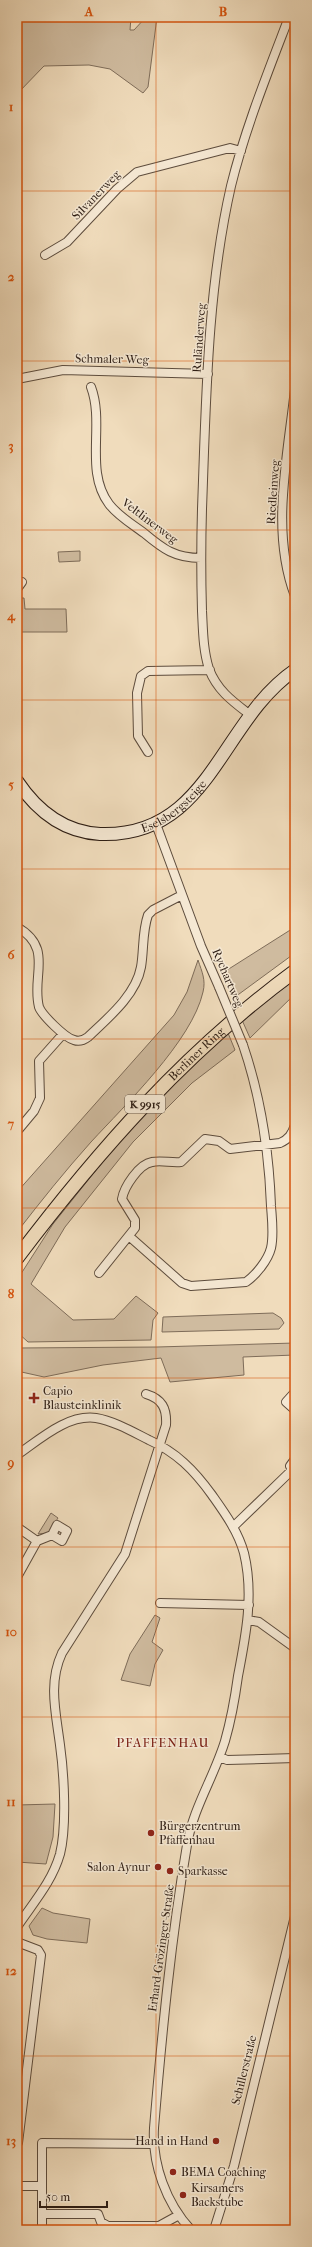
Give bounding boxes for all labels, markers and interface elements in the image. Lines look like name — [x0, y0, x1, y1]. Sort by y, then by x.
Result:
text: A — [84, 4, 94, 19]
text: B — [219, 4, 228, 19]
text: 1 — [9, 99, 14, 114]
street label: Silvanerweg — [69, 167, 123, 223]
text: 2 — [8, 269, 15, 284]
street label: Ruländerweg — [190, 302, 208, 373]
street label: Schmaler Weg — [75, 351, 150, 367]
text: 3 — [8, 438, 14, 454]
street label: Riedleinweg — [264, 458, 282, 525]
street label: Veltlinerweg — [118, 495, 181, 547]
text: 4 — [6, 608, 16, 624]
text: 5 — [8, 777, 14, 792]
street label: Eselsbergsteige — [139, 777, 209, 836]
text: 6 — [7, 947, 15, 962]
street label: Rychartweg — [209, 947, 247, 1010]
street label: Berliner Ring — [165, 1024, 228, 1084]
road number: K 9915 — [125, 1095, 165, 1113]
text: 7 — [7, 1116, 15, 1131]
text: 8 — [8, 1286, 15, 1301]
place label: Capio Blausteinklinik — [43, 1384, 122, 1412]
marker: Capio Blausteinklinik — [28, 1392, 40, 1404]
text: 9 — [7, 1455, 15, 1471]
text: 10 — [5, 1624, 17, 1639]
district label: PFAFFENHAU — [116, 1735, 210, 1750]
text: 11 — [6, 1794, 16, 1809]
place label: Bürgerzentrum Pfaffenhau — [159, 1819, 240, 1847]
marker: Bürgerzentrum Pfaffenhau — [146, 1828, 156, 1838]
place label: Salon Aynur — [87, 1860, 151, 1874]
marker: Salon Aynur — [153, 1862, 163, 1872]
place label: Sparkasse — [178, 1864, 228, 1878]
marker: Sparkasse — [165, 1866, 175, 1876]
street label: Erhard-Grözinger-Straße — [145, 1883, 177, 2013]
text: 12 — [5, 1963, 17, 1978]
street label: Schillerstraße — [229, 2034, 259, 2106]
text: 13 — [6, 2133, 16, 2149]
place label: Hand in Hand — [135, 2134, 208, 2148]
marker: Hand in Hand — [211, 2136, 221, 2146]
place label: BEMA Coaching — [181, 2165, 267, 2179]
marker: BEMA Coaching — [168, 2167, 178, 2177]
place label: Kirsamers Backstube — [191, 2181, 244, 2209]
scale bar — [40, 2183, 107, 2209]
text: 50 m — [46, 2190, 70, 2204]
marker: Kirsamers Backstube — [178, 2190, 188, 2200]

